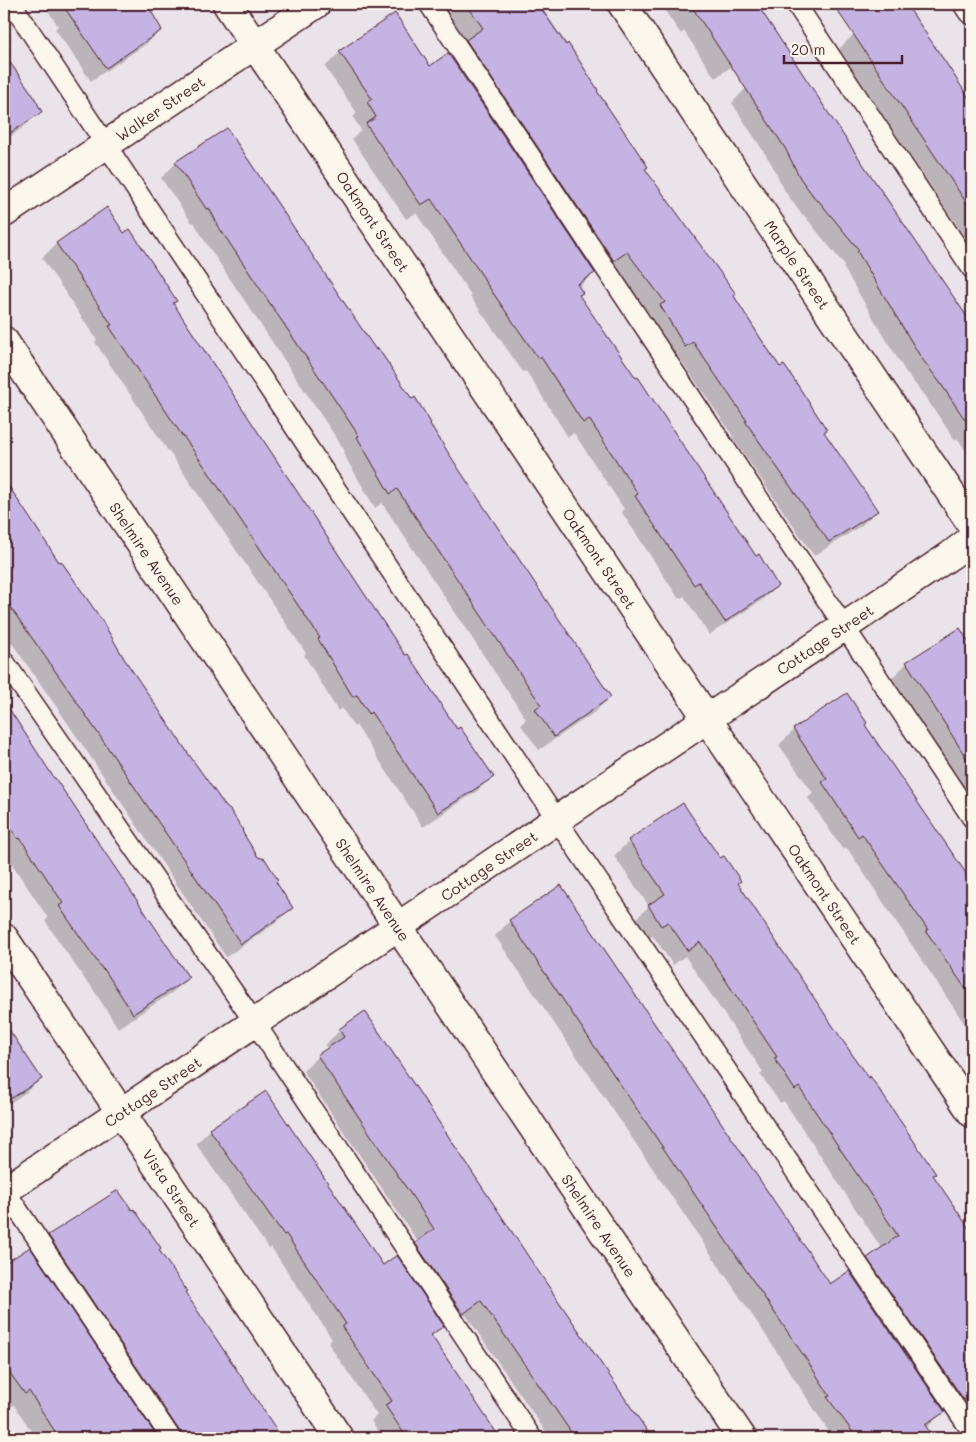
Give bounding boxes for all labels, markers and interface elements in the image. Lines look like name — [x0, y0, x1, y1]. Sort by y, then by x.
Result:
scale bar — [784, 32, 901, 64]
text: 20 m — [791, 39, 825, 59]
street label: Walker Street — [112, 71, 209, 146]
street label: Oakmont Street — [332, 167, 414, 276]
street label: Marple Street — [760, 216, 834, 313]
street label: Shelmire Avenue — [105, 498, 189, 609]
street label: Oakmont Street — [558, 504, 641, 613]
street label: Cottage Street — [773, 600, 877, 679]
street label: Cottage Street — [437, 826, 541, 905]
street label: Shelmire Avenue — [331, 834, 415, 945]
street label: Oakmont Street — [784, 839, 866, 948]
street label: Cottage Street — [100, 1052, 205, 1131]
street label: Vista Street — [138, 1145, 205, 1231]
street label: Shelmire Avenue — [557, 1170, 641, 1281]

